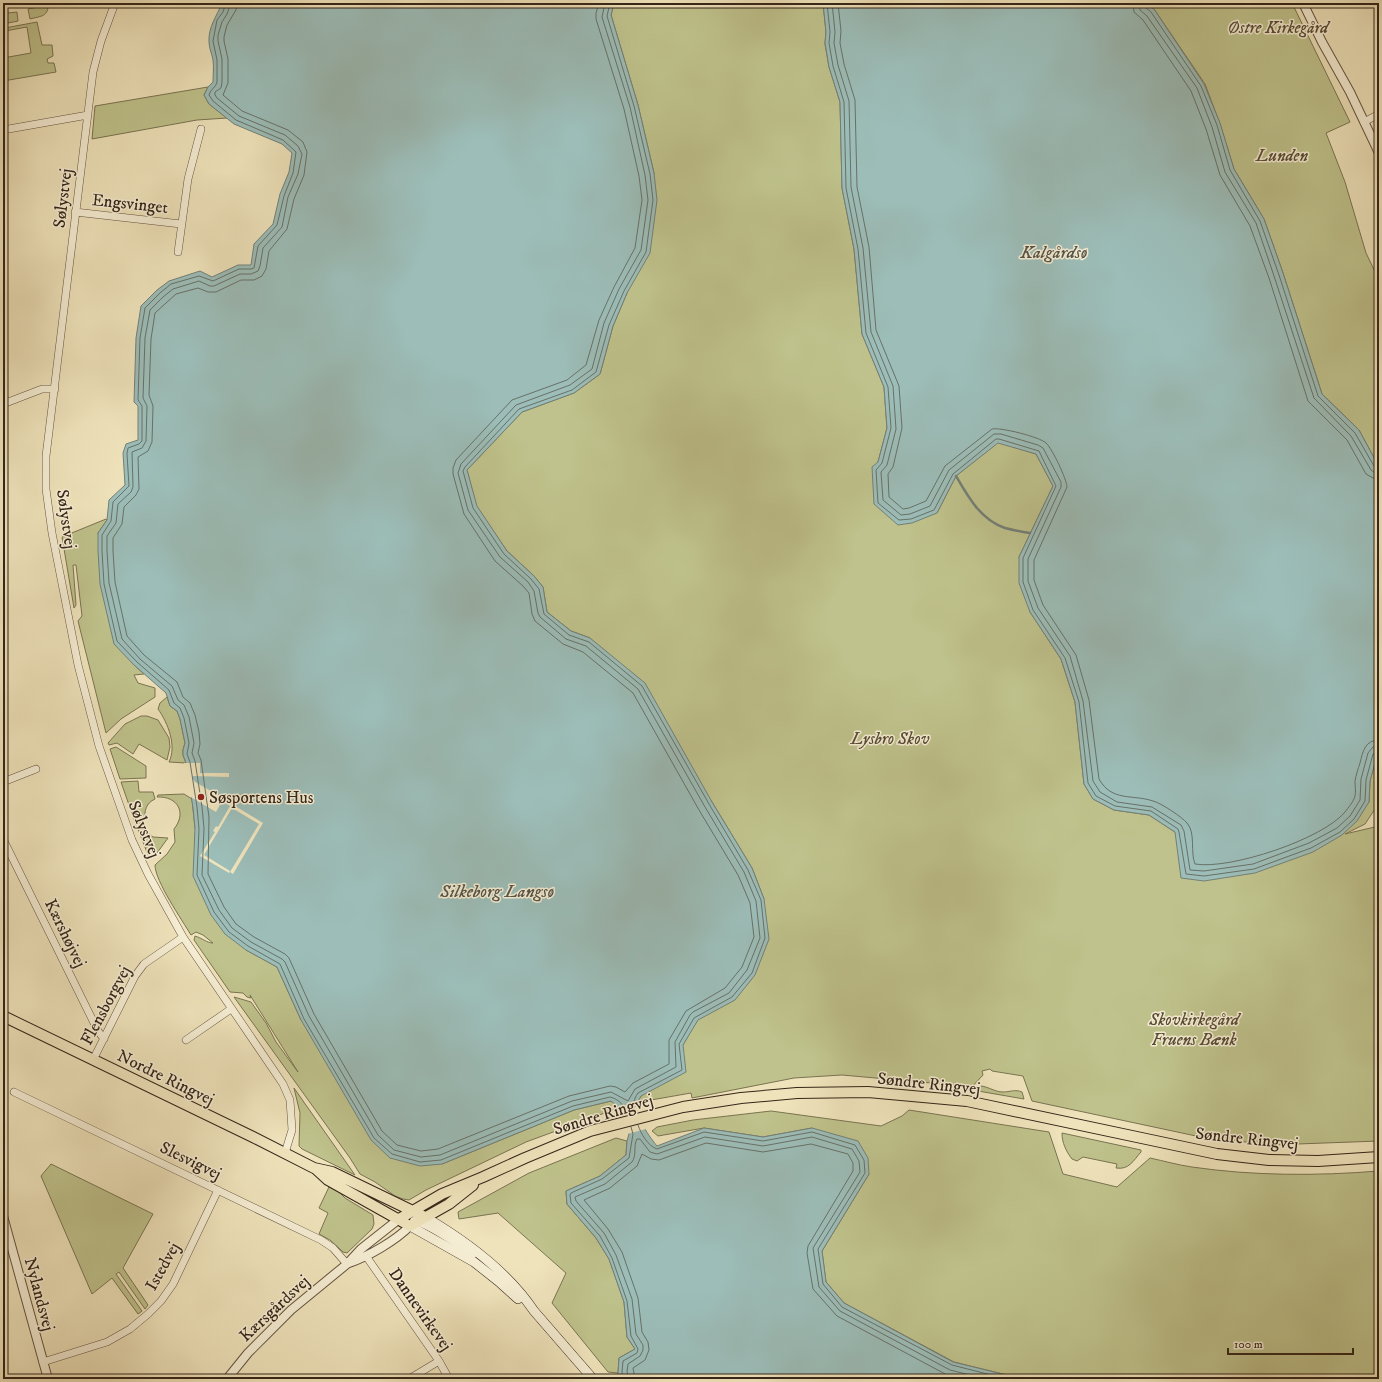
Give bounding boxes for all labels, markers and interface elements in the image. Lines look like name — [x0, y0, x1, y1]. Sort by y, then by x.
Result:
park label: Østre Kirkegård — [1228, 17, 1331, 39]
park label: Lunden — [1255, 145, 1308, 167]
street label: Sølystvej — [48, 167, 78, 229]
street label: Engsvinget — [91, 189, 170, 219]
water label: Kalgårdsø — [1020, 242, 1088, 264]
street label: Sølystvej — [51, 488, 81, 550]
park label: Lysbro Skov — [850, 728, 929, 750]
place label: Søsportens Hus — [209, 787, 314, 809]
marker: Søsportens Hus — [196, 792, 206, 802]
street label: Sølystvej — [123, 798, 165, 861]
water label: Silkeborg Langsø — [439, 881, 554, 903]
street label: Kærshøjvej — [39, 896, 91, 971]
street label: Flensborgvej — [76, 962, 136, 1049]
park label: Skovkirkegård Fruens Bænk — [1148, 1009, 1242, 1051]
street label: Nordre Ringvej — [113, 1045, 218, 1111]
street label: Søndre Ringvej — [876, 1068, 981, 1100]
street label: Søndre Ringvej — [551, 1089, 656, 1141]
street label: Søndre Ringvej — [1194, 1123, 1299, 1155]
street label: Slesvigvej — [156, 1137, 225, 1185]
street label: Istedvej — [141, 1238, 185, 1295]
street label: Nylandsvej — [19, 1255, 59, 1333]
street label: Dannevirkevej — [383, 1264, 457, 1355]
street label: Kærsgårdsvej — [235, 1271, 314, 1347]
scale bar — [1228, 1330, 1353, 1356]
text: 100 m — [1234, 1337, 1263, 1352]

